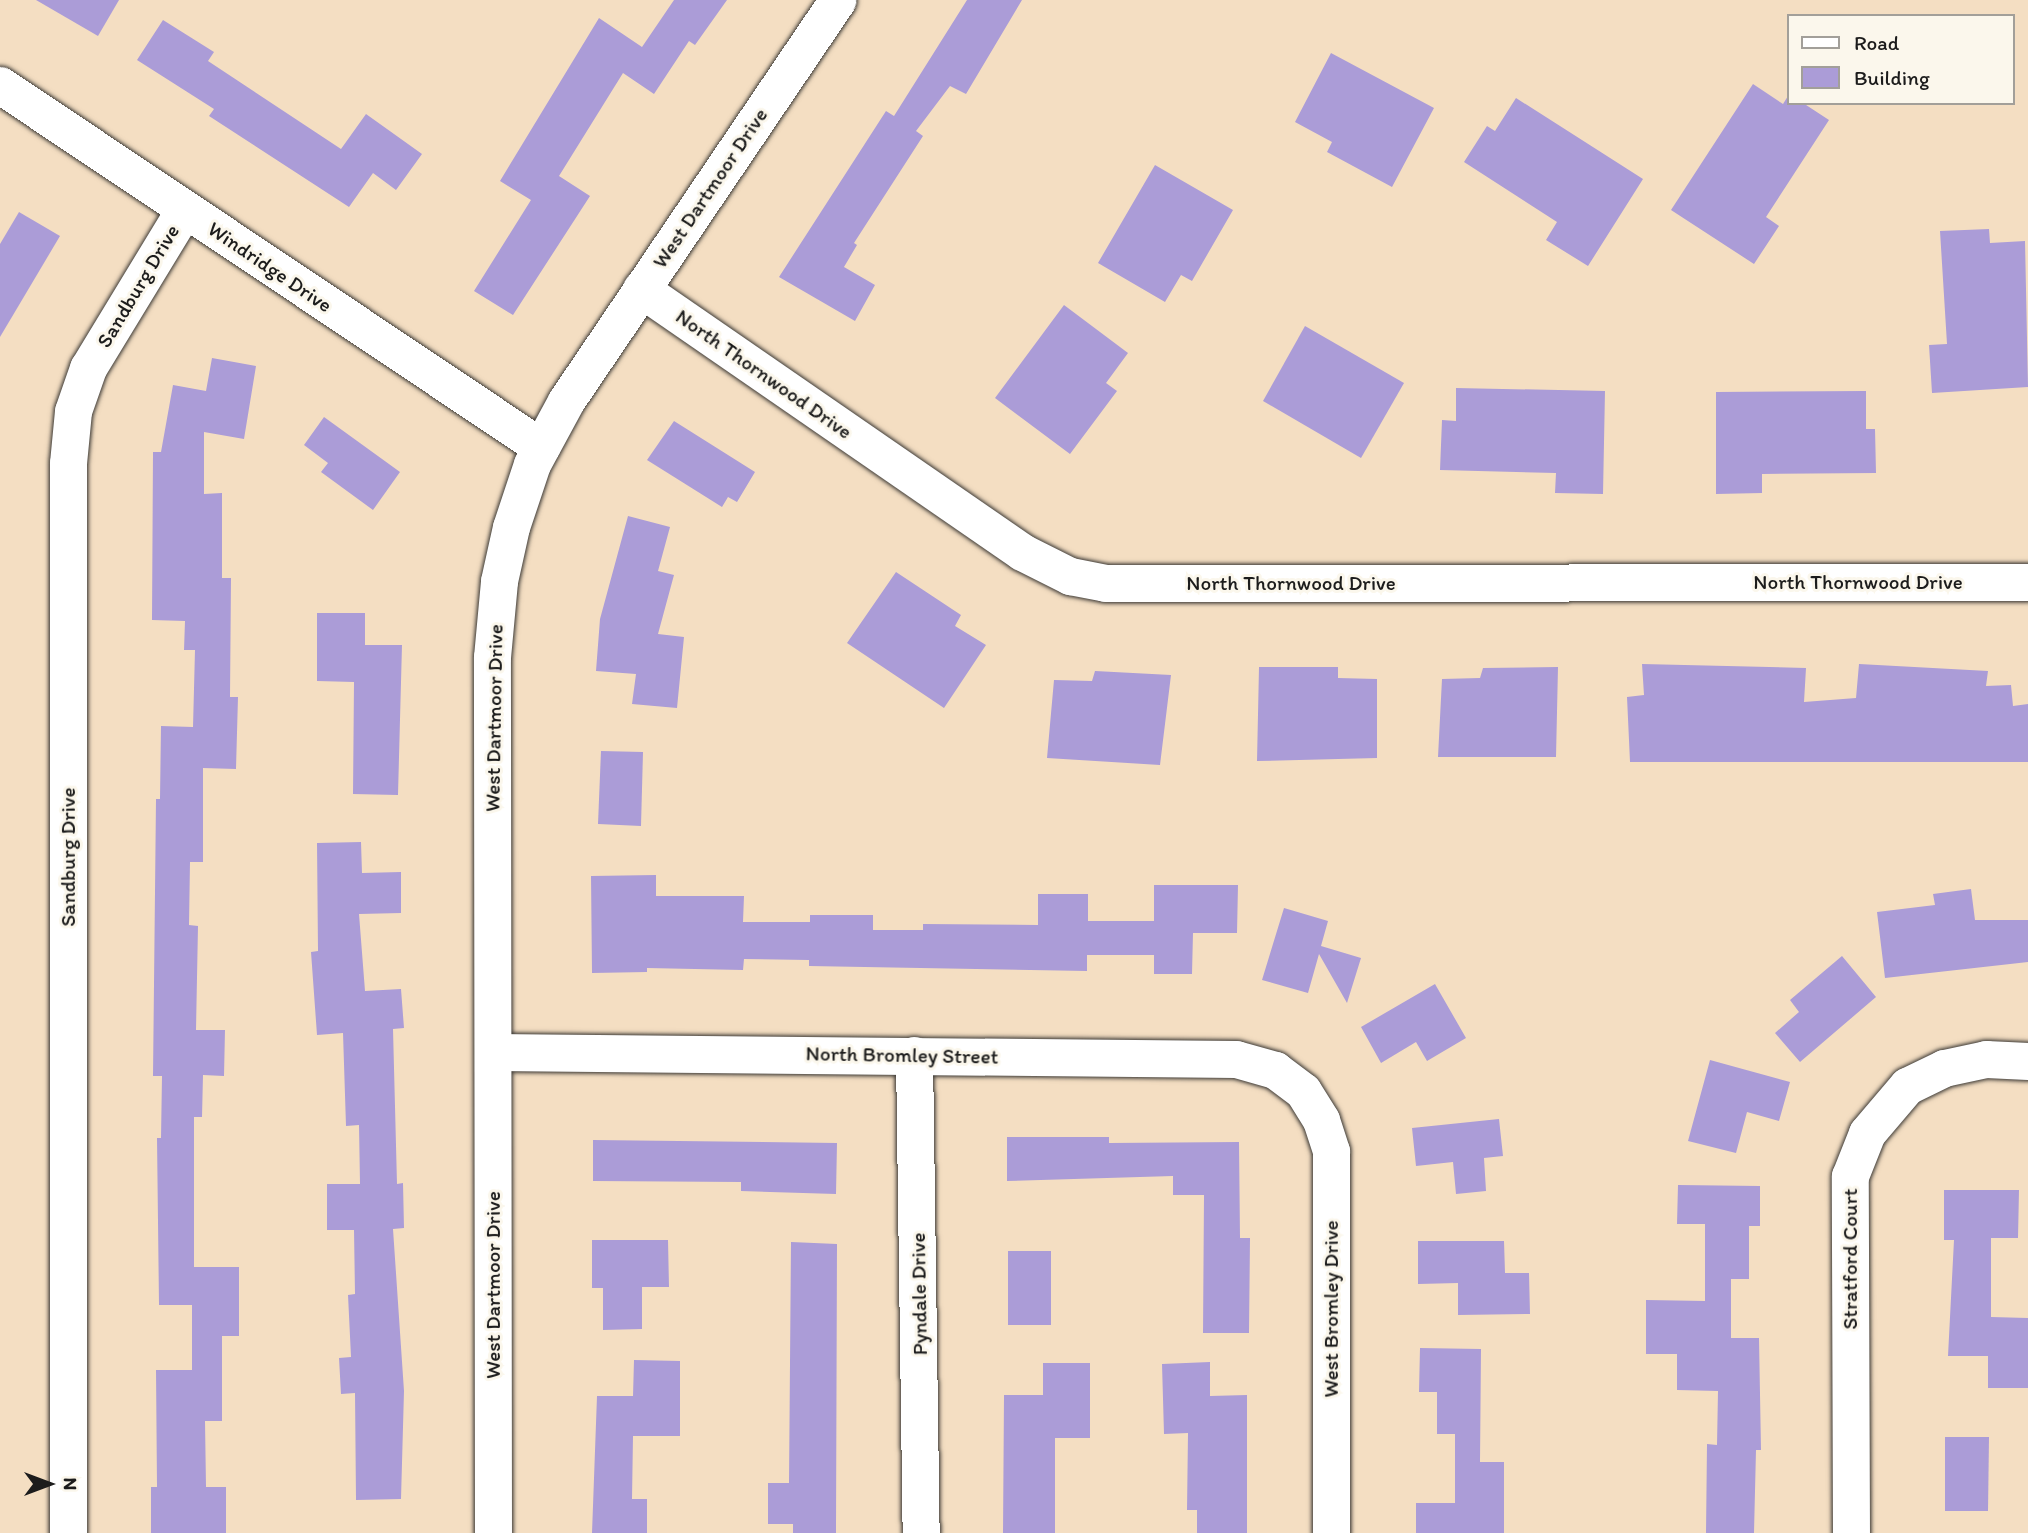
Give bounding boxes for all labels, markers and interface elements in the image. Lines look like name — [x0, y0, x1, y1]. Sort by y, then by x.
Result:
legend — [1786, 14, 2014, 105]
text: Road — [1854, 30, 1899, 55]
text: Building — [1854, 65, 1930, 90]
street label: West Dartmoor Drive — [647, 102, 773, 274]
street label: Windridge Drive — [203, 216, 337, 318]
street label: Sandburg Drive — [91, 220, 185, 352]
street label: North Thornwood Drive — [671, 304, 857, 444]
street label: North Thornwood Drive — [1753, 569, 1963, 595]
street label: North Thornwood Drive — [1186, 570, 1396, 596]
street label: West Dartmoor Drive — [480, 623, 508, 813]
street label: Sandburg Drive — [55, 787, 81, 927]
street label: North Bromley Street — [806, 1041, 998, 1069]
street label: Stratford Court — [1837, 1188, 1863, 1330]
street label: West Dartmoor Drive — [480, 1190, 506, 1380]
street label: West Bromley Drive — [1318, 1221, 1344, 1397]
street label: Pyndale Drive — [905, 1232, 933, 1356]
north arrow — [14, 1449, 84, 1519]
text: N — [59, 1478, 82, 1490]

